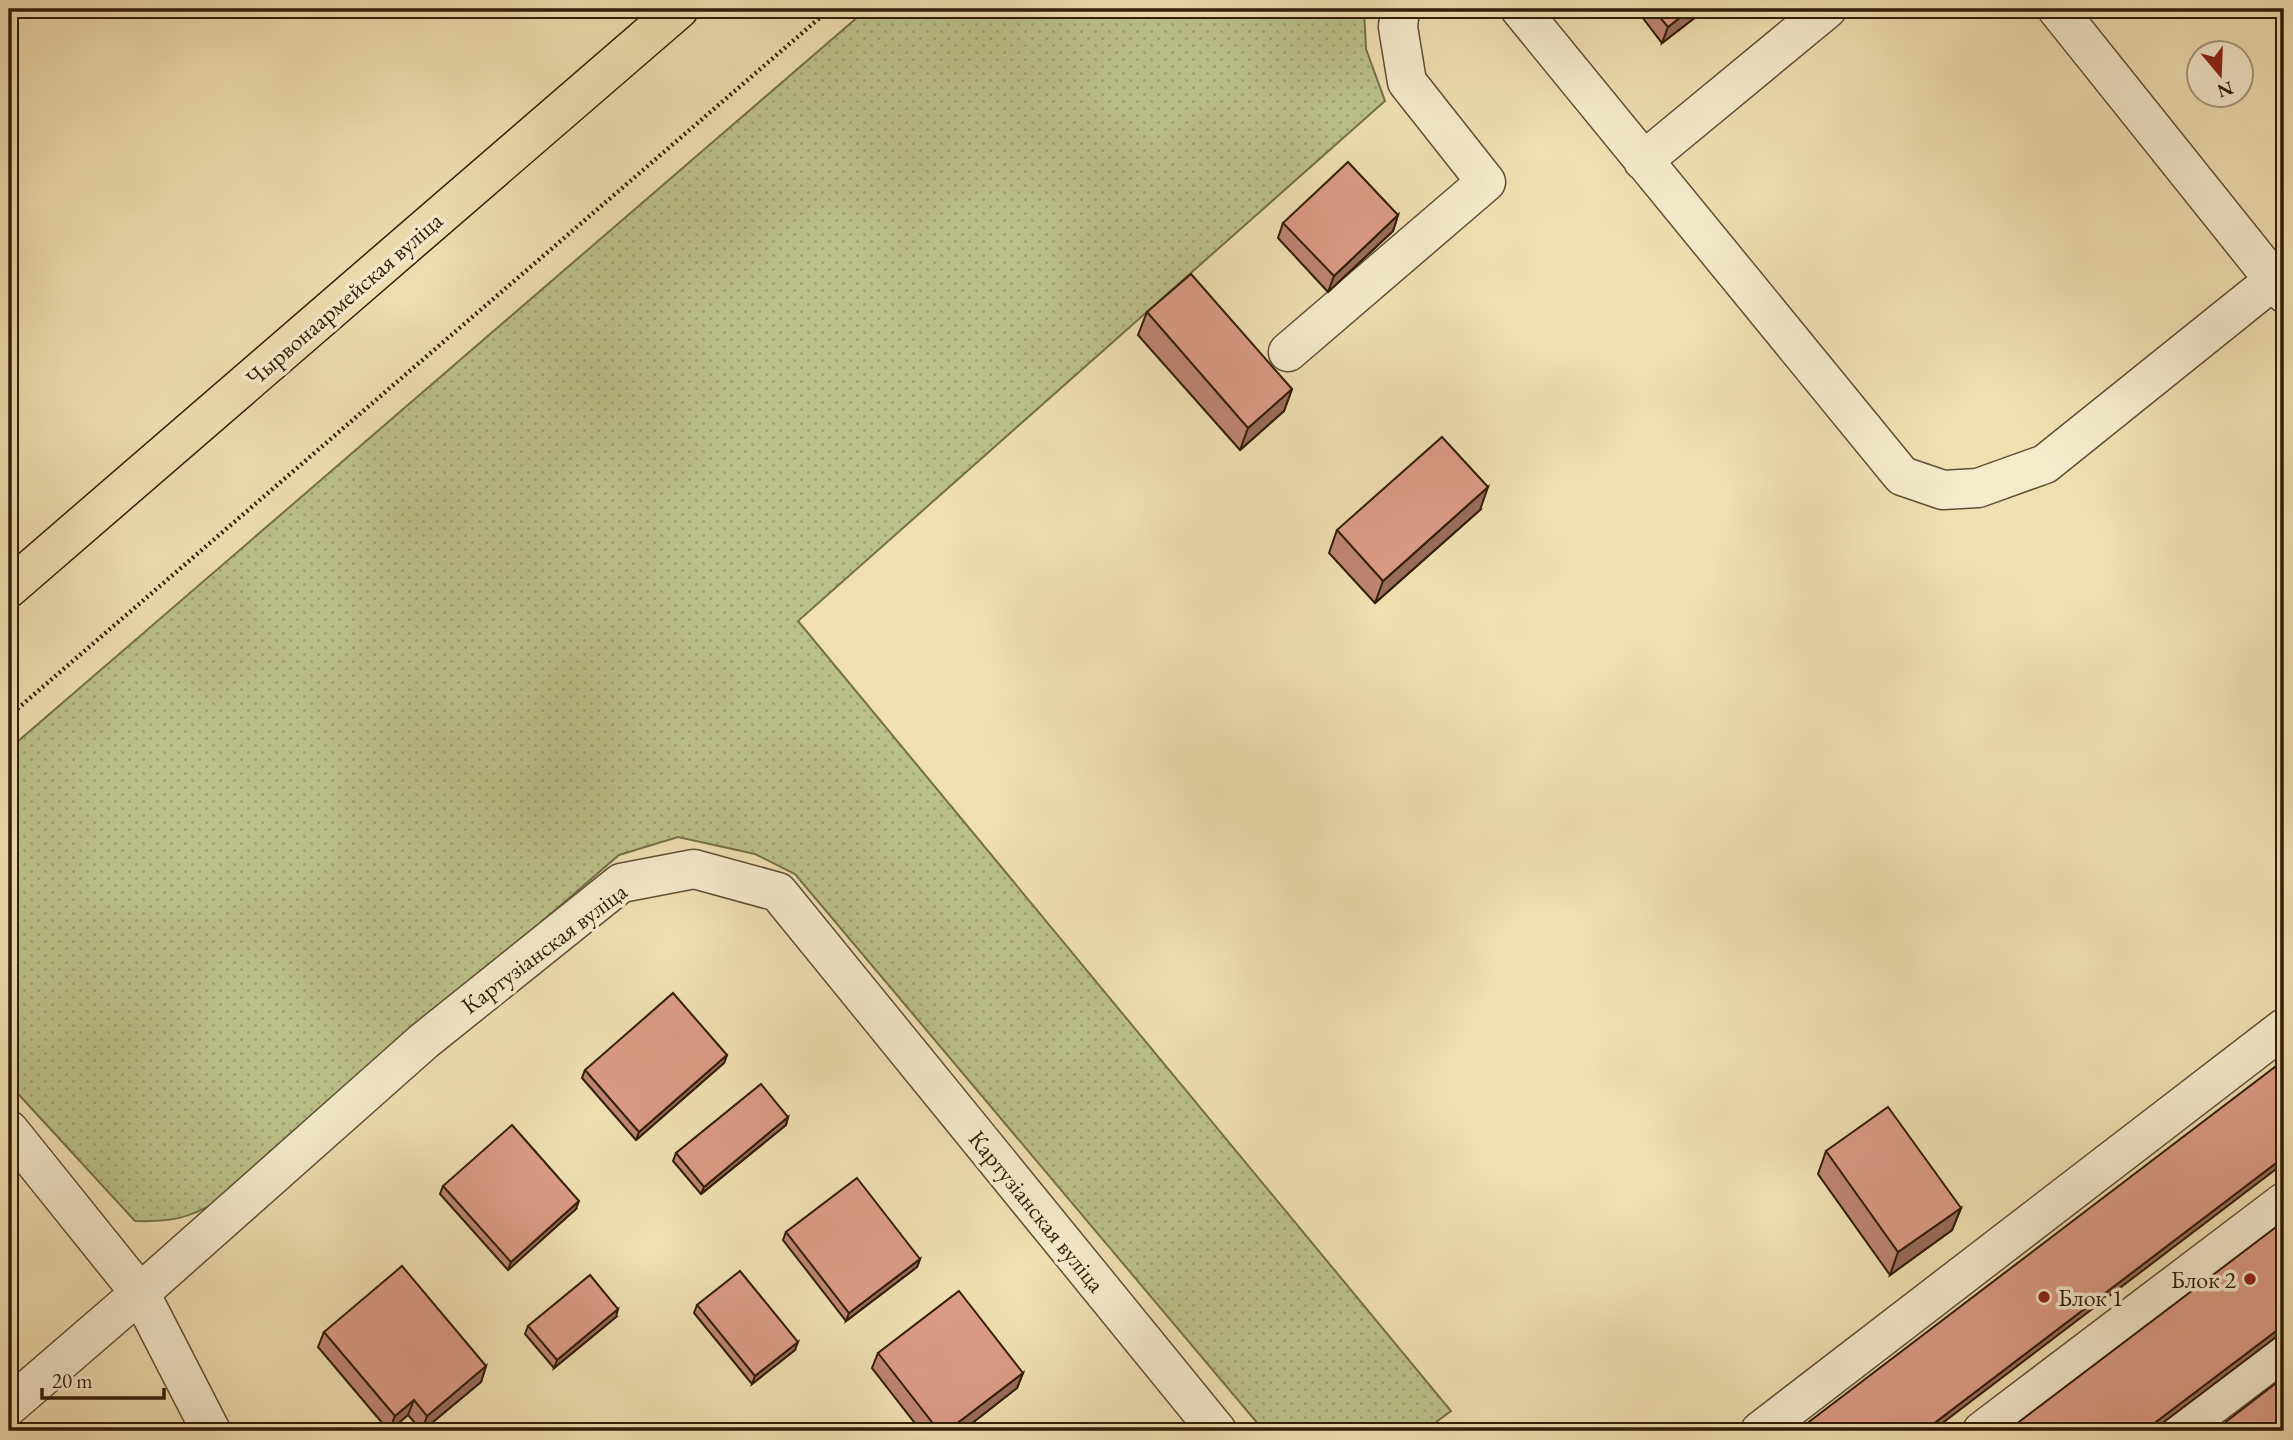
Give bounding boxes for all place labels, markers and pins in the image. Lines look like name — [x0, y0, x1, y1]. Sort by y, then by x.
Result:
place label: Блок 2 — [2171, 1264, 2236, 1295]
marker: Блок 2 — [2242, 1271, 2258, 1287]
place label: Блок 1 — [2058, 1282, 2123, 1313]
marker: Блок 1 — [2036, 1289, 2052, 1305]

